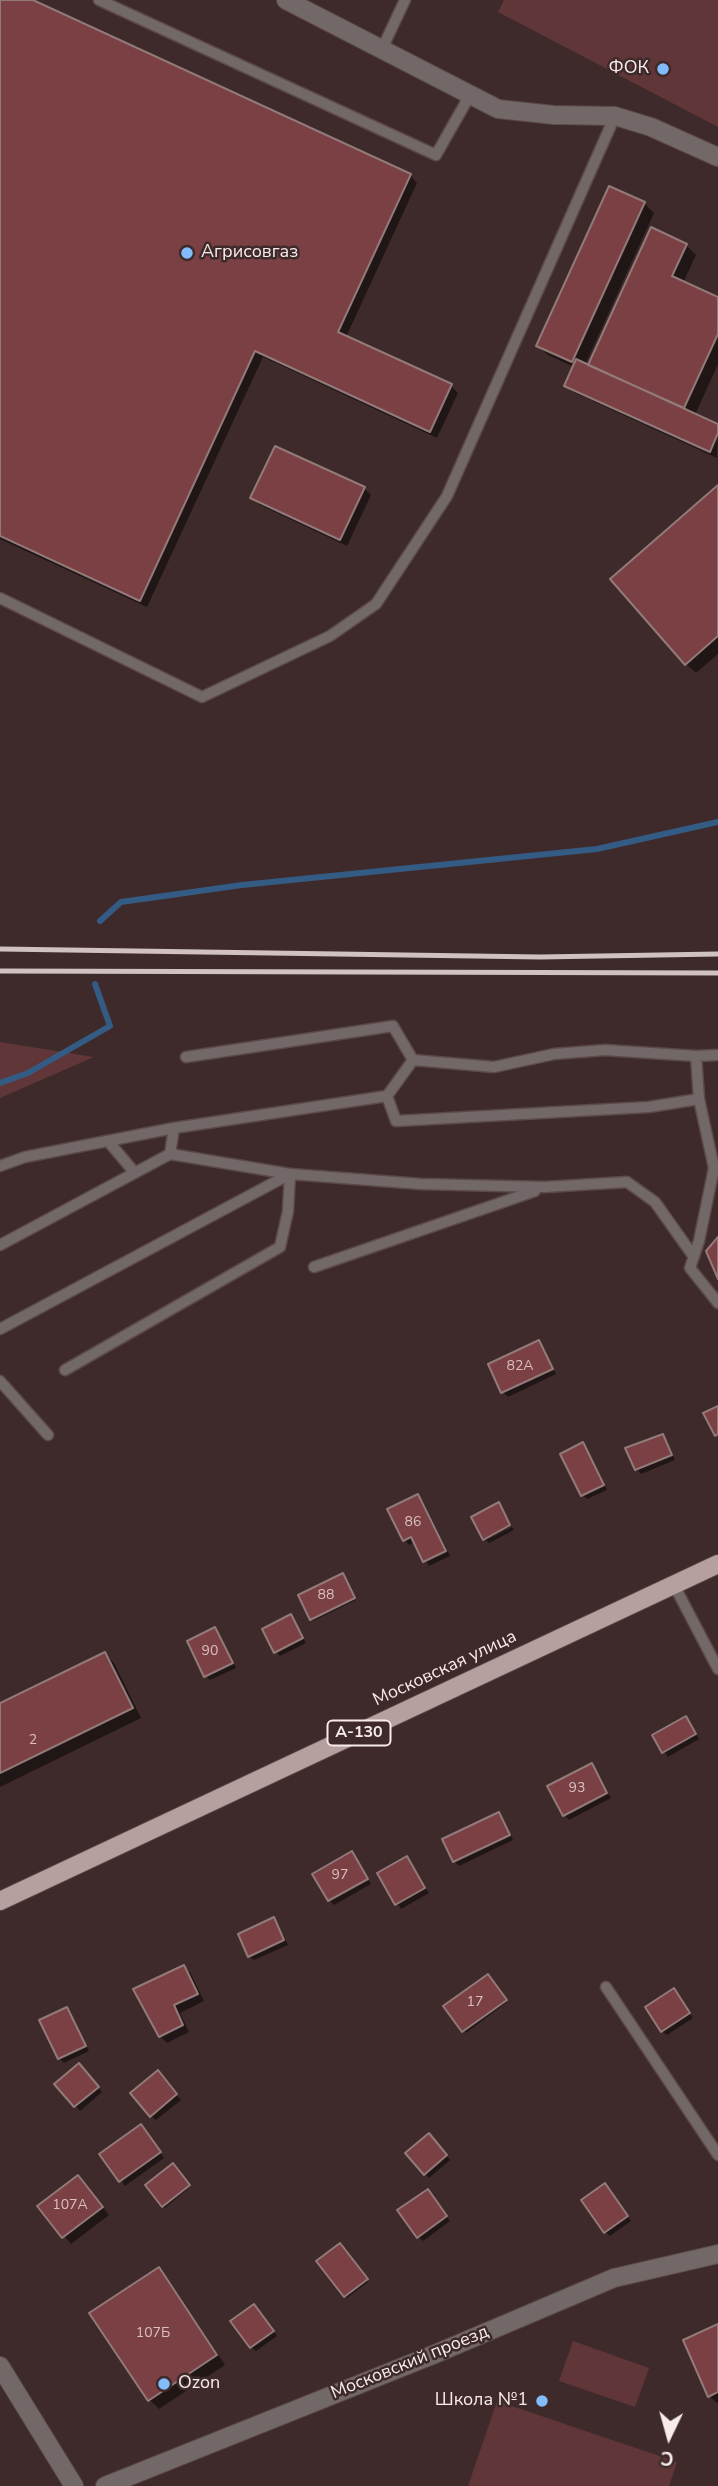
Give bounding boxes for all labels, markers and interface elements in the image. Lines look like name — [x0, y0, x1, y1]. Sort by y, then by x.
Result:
place label: ФОК — [608, 58, 649, 80]
marker: ФОК — [655, 61, 671, 77]
place label: Агрисовгаз — [201, 242, 298, 264]
marker: Агрисовгаз — [179, 245, 195, 261]
house number: 82А — [506, 1359, 534, 1375]
house number: 86 — [405, 1515, 421, 1531]
house number: 88 — [318, 1588, 334, 1604]
street label: Московская улица — [370, 1626, 520, 1712]
house number: 90 — [202, 1644, 218, 1660]
road number: А-130 — [328, 1721, 390, 1746]
house number: 2 — [29, 1733, 37, 1749]
house number: 93 — [569, 1781, 585, 1797]
house number: 97 — [332, 1868, 348, 1884]
house number: 17 — [467, 1995, 483, 2011]
house number: 107А — [52, 2198, 88, 2214]
street label: Московский проезд — [328, 2321, 492, 2405]
house number: 107Б — [136, 2326, 170, 2342]
place label: Ozon — [178, 2373, 220, 2395]
marker: Ozon — [156, 2376, 172, 2392]
place label: Школа №1 — [435, 2390, 528, 2412]
marker: Школа №1 — [534, 2393, 550, 2409]
north arrow — [634, 2402, 704, 2472]
text: С — [660, 2444, 675, 2471]

